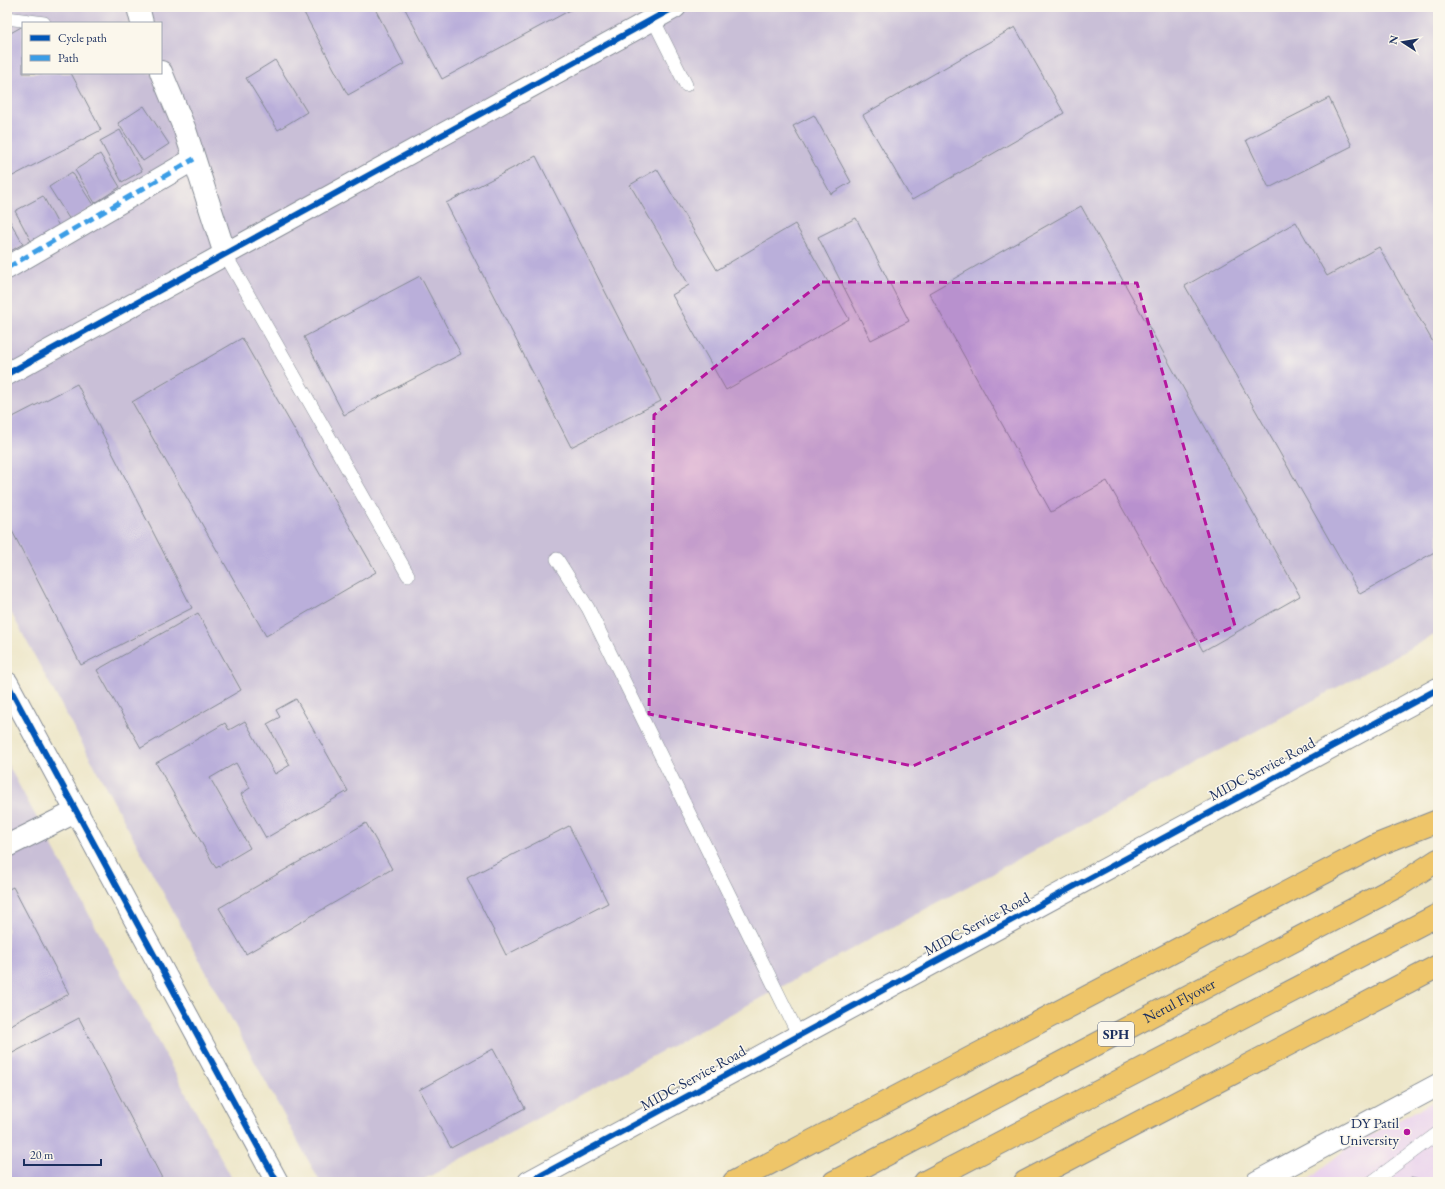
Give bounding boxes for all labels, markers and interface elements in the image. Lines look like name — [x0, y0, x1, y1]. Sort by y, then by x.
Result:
legend — [22, 22, 162, 74]
north arrow — [1383, 22, 1423, 62]
text: Cycle path — [58, 30, 107, 46]
text: N — [1385, 34, 1401, 46]
text: Path — [58, 50, 79, 66]
street label: MIDC Service Road — [1205, 732, 1319, 805]
street label: MIDC Service Road — [920, 887, 1034, 960]
street label: Nerul Flyover — [1140, 974, 1219, 1027]
road number: SPH — [1098, 1022, 1134, 1046]
street label: MIDC Service Road — [637, 1041, 749, 1114]
place label: DY Patil University — [1339, 1113, 1399, 1149]
marker: DY Patil University — [1402, 1127, 1412, 1137]
scale bar — [24, 1141, 101, 1167]
text: 20 m — [30, 1147, 54, 1163]

